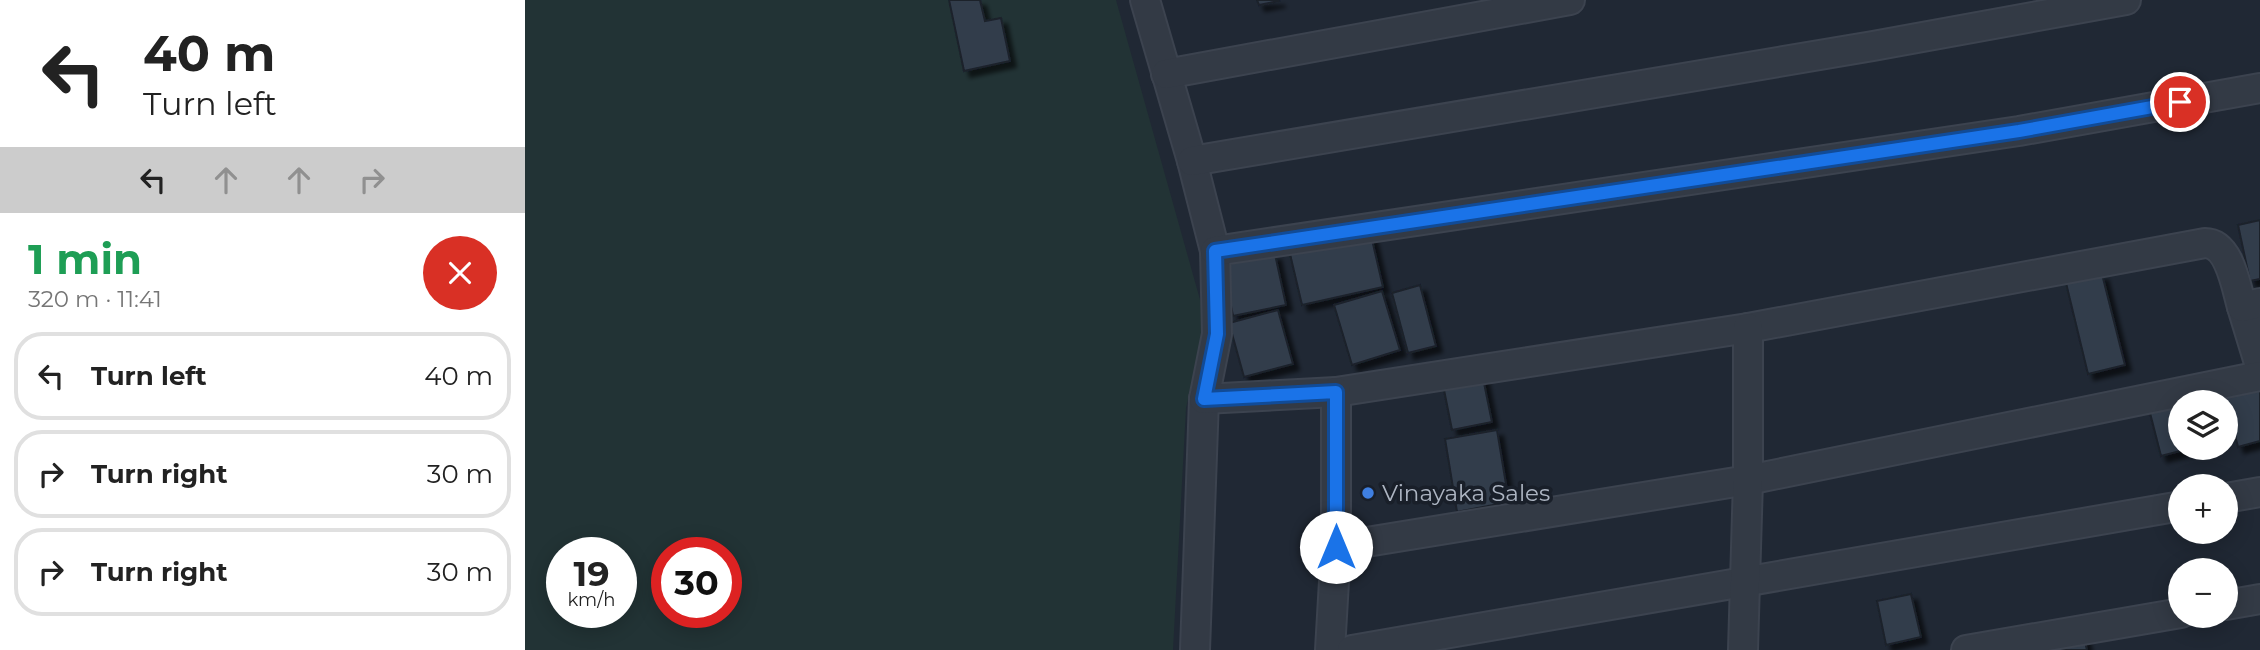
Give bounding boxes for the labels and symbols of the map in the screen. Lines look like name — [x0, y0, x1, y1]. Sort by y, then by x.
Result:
pin — [2150, 72, 2210, 132]
place label: Vinayaka Sales — [1382, 479, 1550, 507]
marker: Vinayaka Sales — [1360, 485, 1376, 501]
position arrow — [1299, 510, 1373, 584]
speed limit sign: 30 — [651, 537, 742, 628]

